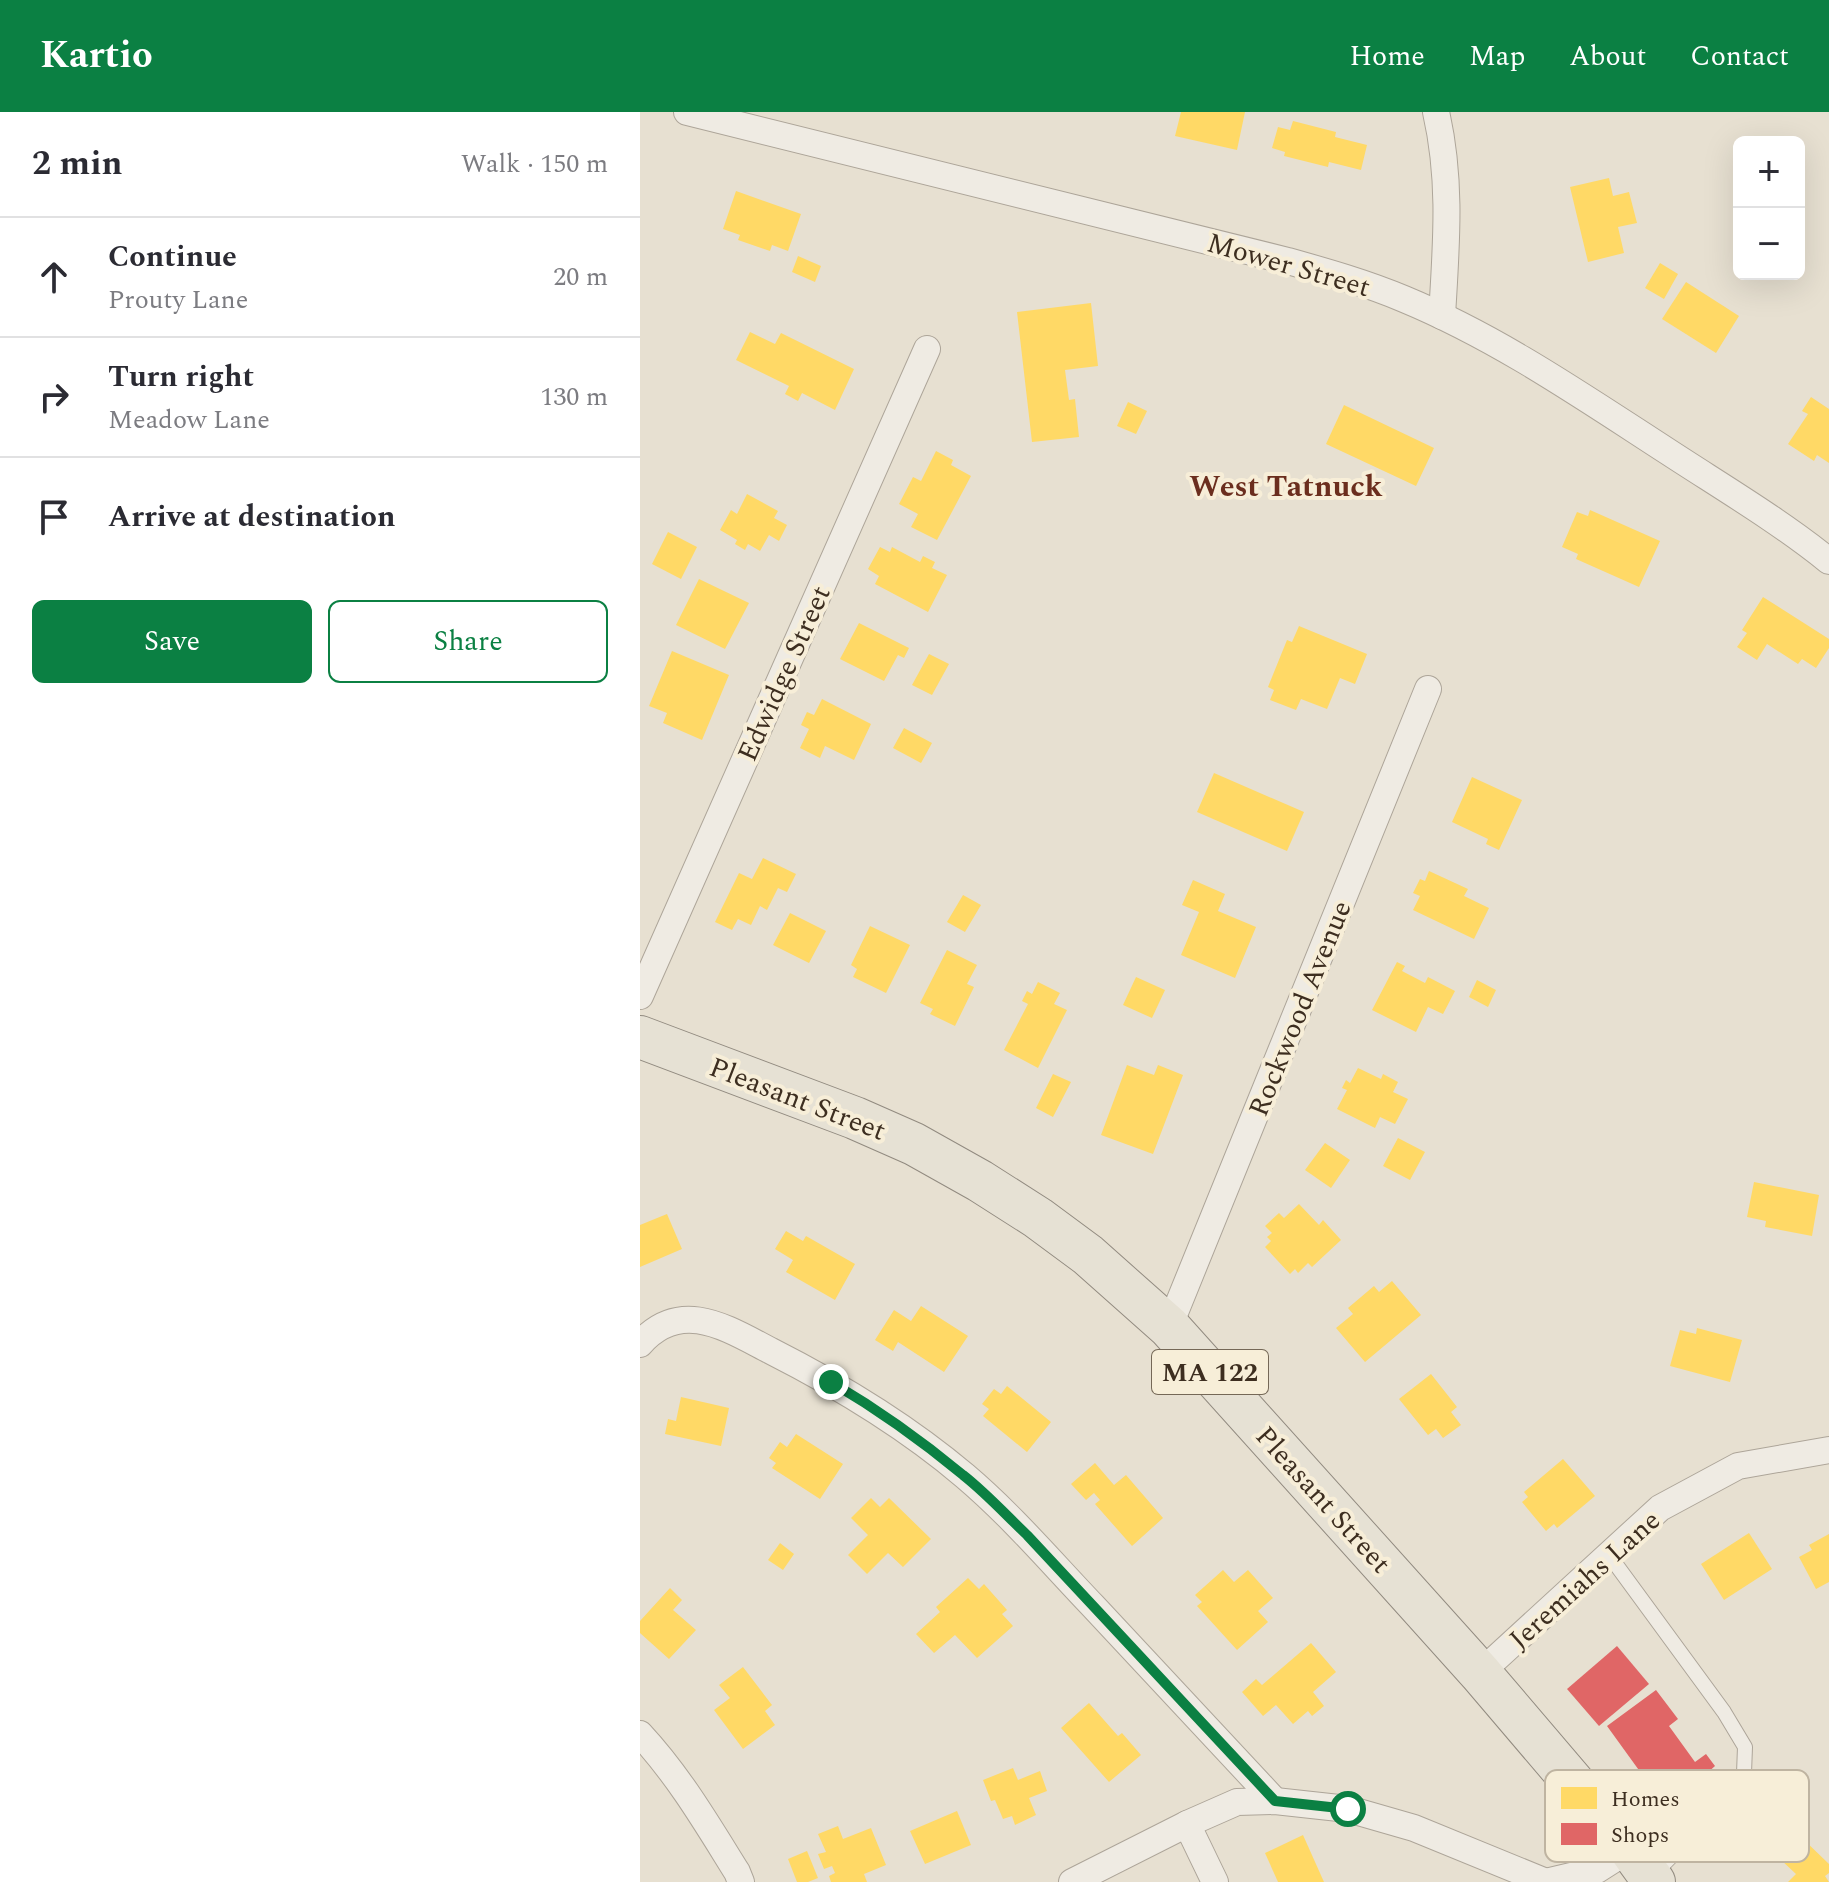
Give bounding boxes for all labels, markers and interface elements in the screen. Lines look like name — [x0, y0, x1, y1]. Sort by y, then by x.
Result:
text: Kartio — [40, 27, 153, 85]
text: Home — [1349, 35, 1425, 78]
text: Map — [1469, 35, 1525, 78]
text: About — [1569, 35, 1646, 78]
text: Contact — [1690, 35, 1789, 78]
map controls — [1733, 136, 1805, 280]
button: + — [1733, 136, 1805, 208]
text: 2 min — [32, 138, 122, 190]
text: Walk · 150 m — [461, 144, 608, 184]
button: − — [1733, 208, 1805, 280]
street label: Mower Street — [1202, 222, 1375, 309]
text: Continue — [108, 234, 237, 280]
icon: ahead — [32, 255, 76, 299]
text: 20 m — [553, 257, 608, 297]
text: Prouty Lane — [108, 280, 248, 320]
text: Turn right — [108, 354, 254, 400]
icon: right — [32, 375, 76, 419]
text: 130 m — [540, 377, 608, 417]
text: Meadow Lane — [108, 400, 270, 440]
district label: West Tatnuck — [1189, 464, 1383, 510]
text: Arrive at destination — [108, 494, 395, 540]
icon: arrive — [32, 495, 76, 539]
street label: Edwidge Street — [726, 579, 842, 768]
button: Save — [32, 600, 312, 683]
button: Share — [328, 600, 608, 683]
street label: Rockwood Avenue — [1237, 894, 1363, 1123]
street label: Pleasant Street — [703, 1046, 892, 1153]
road number: MA 122 — [1152, 1350, 1268, 1394]
route end — [813, 1364, 849, 1400]
street label: Pleasant Street — [1245, 1417, 1401, 1584]
street label: Jeremiahs Lane — [1499, 1500, 1671, 1660]
legend — [1545, 1770, 1809, 1862]
text: Homes — [1611, 1783, 1680, 1816]
route start — [1330, 1791, 1366, 1827]
text: Shops — [1611, 1819, 1669, 1852]

